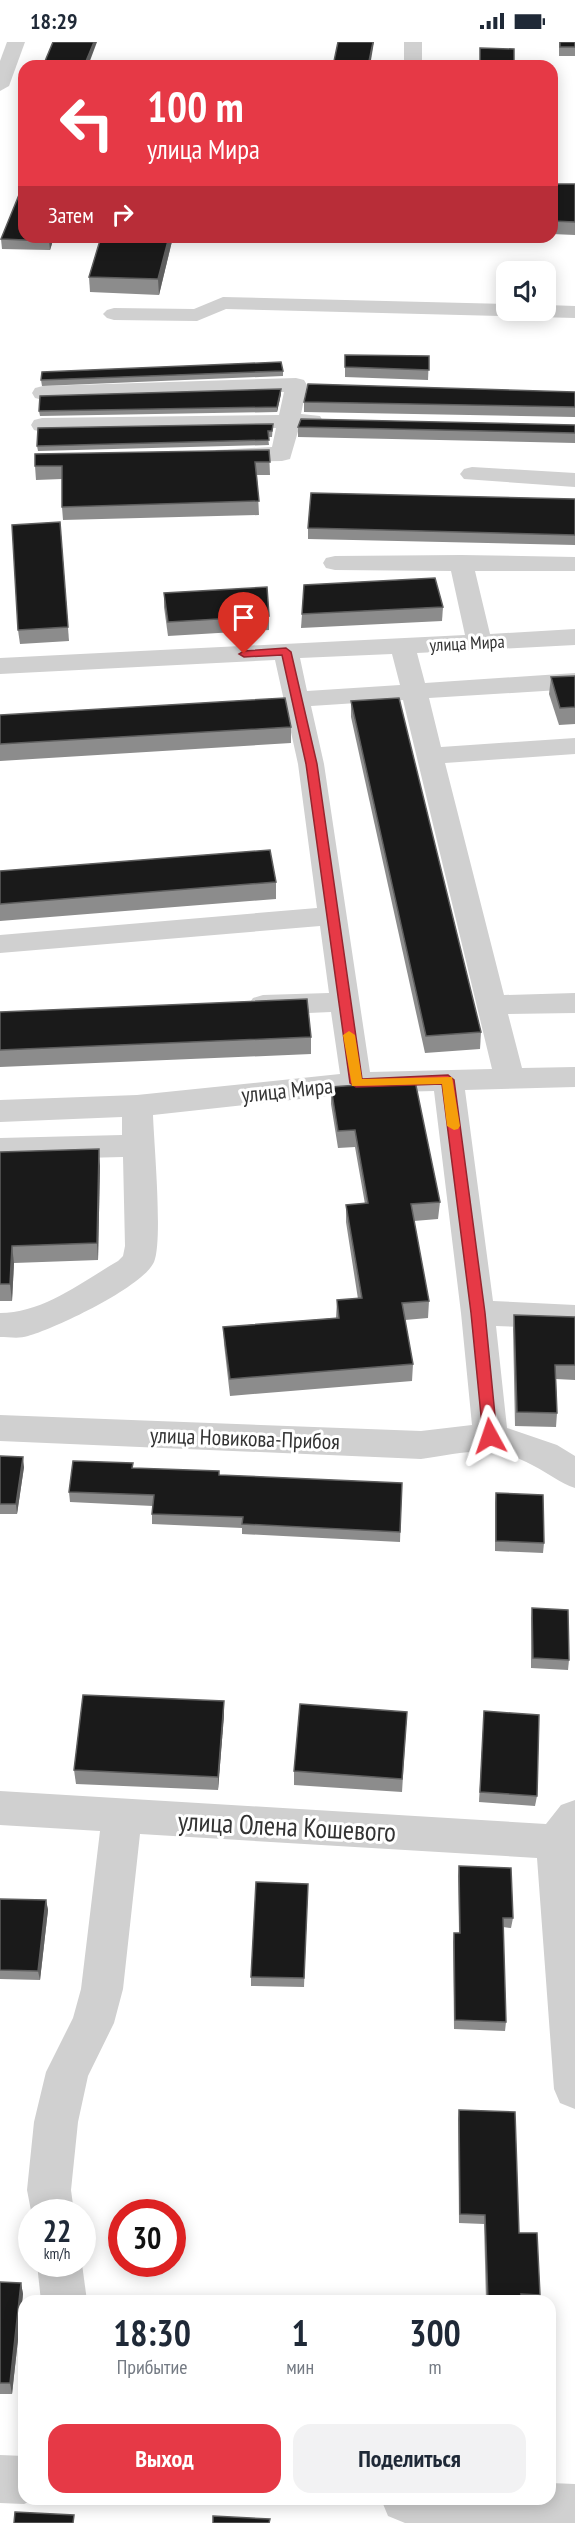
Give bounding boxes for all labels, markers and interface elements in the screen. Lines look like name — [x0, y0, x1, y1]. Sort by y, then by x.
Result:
text: 18:29 — [30, 7, 78, 35]
text: 100 m — [147, 79, 244, 134]
icon: left — [48, 84, 126, 162]
text: улица Мира — [147, 132, 260, 166]
icon: right — [106, 198, 139, 231]
text: Затем — [48, 201, 94, 229]
map controls — [496, 261, 556, 321]
button: sound — [496, 261, 556, 321]
pin — [218, 592, 269, 654]
icon: arrive — [227, 601, 260, 634]
street label: улица Мира — [429, 630, 505, 656]
street label: улица Мира — [240, 1071, 334, 1109]
position arrow — [458, 1404, 522, 1468]
street label: улица Новикова-Прибоя — [150, 1421, 340, 1455]
street label: улица Олена Кошевого — [177, 1803, 397, 1849]
speed limit sign: 30 — [108, 2199, 186, 2277]
text: 22 — [43, 2211, 71, 2250]
text: km/h — [44, 2244, 70, 2263]
text: 18:30 — [113, 2309, 191, 2356]
text: 1 — [292, 2309, 309, 2356]
text: 300 — [409, 2309, 461, 2356]
text: Прибытие — [117, 2354, 188, 2380]
text: мин — [286, 2354, 314, 2380]
text: m — [429, 2354, 442, 2380]
button: Выход — [48, 2424, 281, 2493]
button: Поделиться — [293, 2424, 526, 2493]

